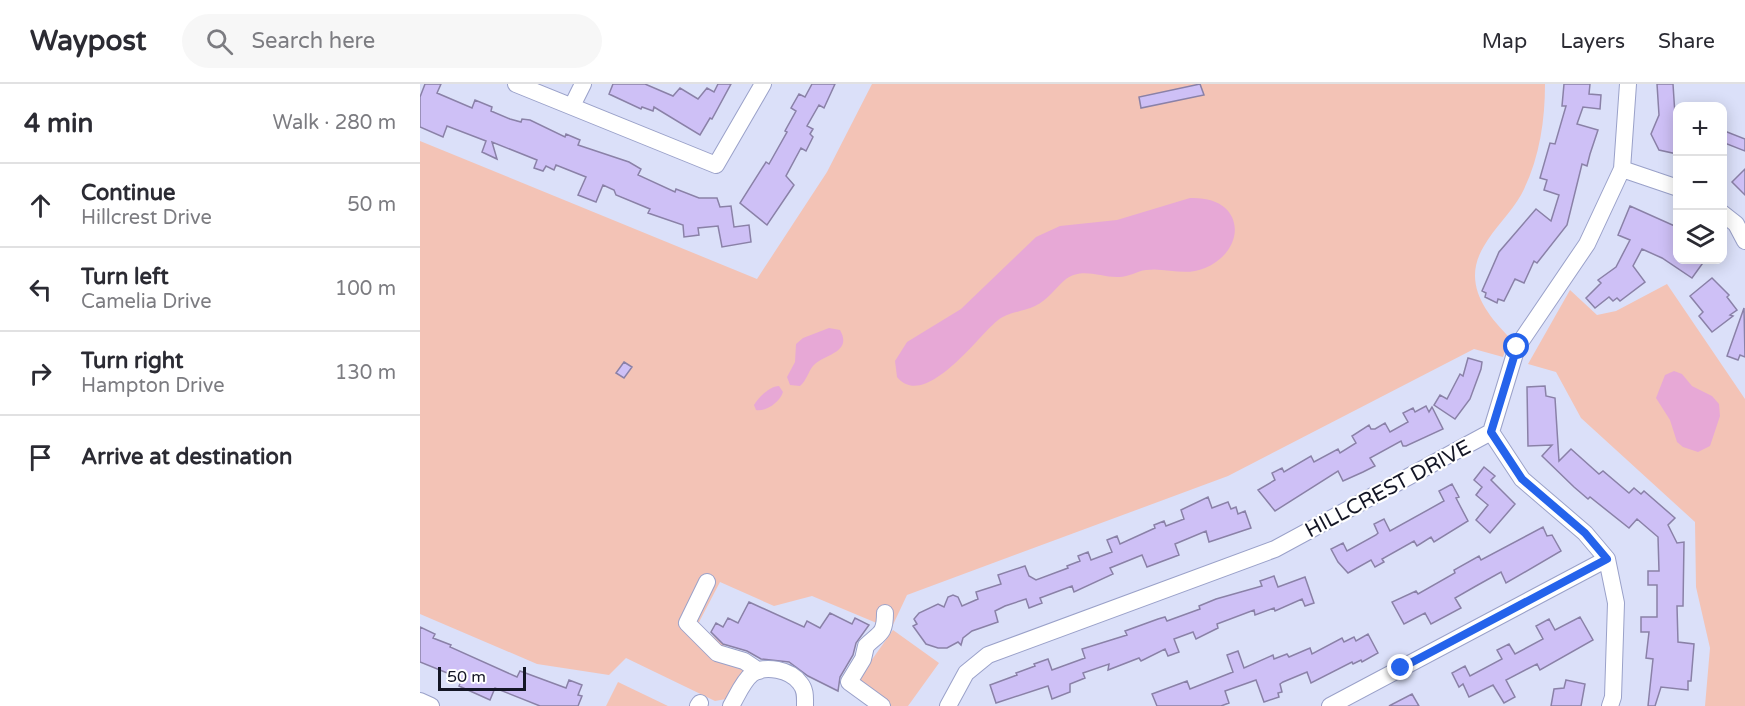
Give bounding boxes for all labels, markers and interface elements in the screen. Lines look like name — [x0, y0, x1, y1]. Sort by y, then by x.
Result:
search box — [182, 14, 602, 68]
text: Waypost — [30, 24, 146, 58]
icon: search — [203, 25, 236, 58]
text: Search here — [251, 28, 375, 54]
text: Map — [1482, 29, 1527, 54]
text: Layers — [1560, 29, 1625, 54]
text: Share — [1658, 29, 1715, 54]
map controls — [1673, 102, 1727, 264]
button: + — [1673, 102, 1727, 156]
text: 4 min — [24, 108, 93, 139]
text: Walk · 280 m — [273, 111, 396, 135]
button: − — [1673, 156, 1727, 210]
text: Continue — [81, 180, 176, 206]
icon: ahead — [24, 189, 57, 222]
text: 50 m — [347, 193, 396, 217]
text: Hillcrest Drive — [81, 206, 212, 230]
button: layers — [1673, 210, 1727, 264]
text: Turn left — [81, 264, 169, 290]
icon: left — [24, 273, 57, 306]
text: 100 m — [335, 277, 396, 301]
text: Camelia Drive — [81, 290, 211, 314]
route start — [1503, 333, 1529, 359]
text: Turn right — [81, 348, 183, 374]
icon: right — [24, 357, 57, 390]
text: 130 m — [335, 361, 396, 385]
text: Hampton Drive — [81, 374, 225, 398]
street label: HILLCREST DRIVE — [1301, 435, 1475, 543]
icon: arrive — [24, 441, 57, 474]
text: Arrive at destination — [81, 444, 292, 470]
route end — [1387, 654, 1413, 680]
scale bar — [438, 664, 526, 692]
text: 50 m — [447, 667, 486, 687]

